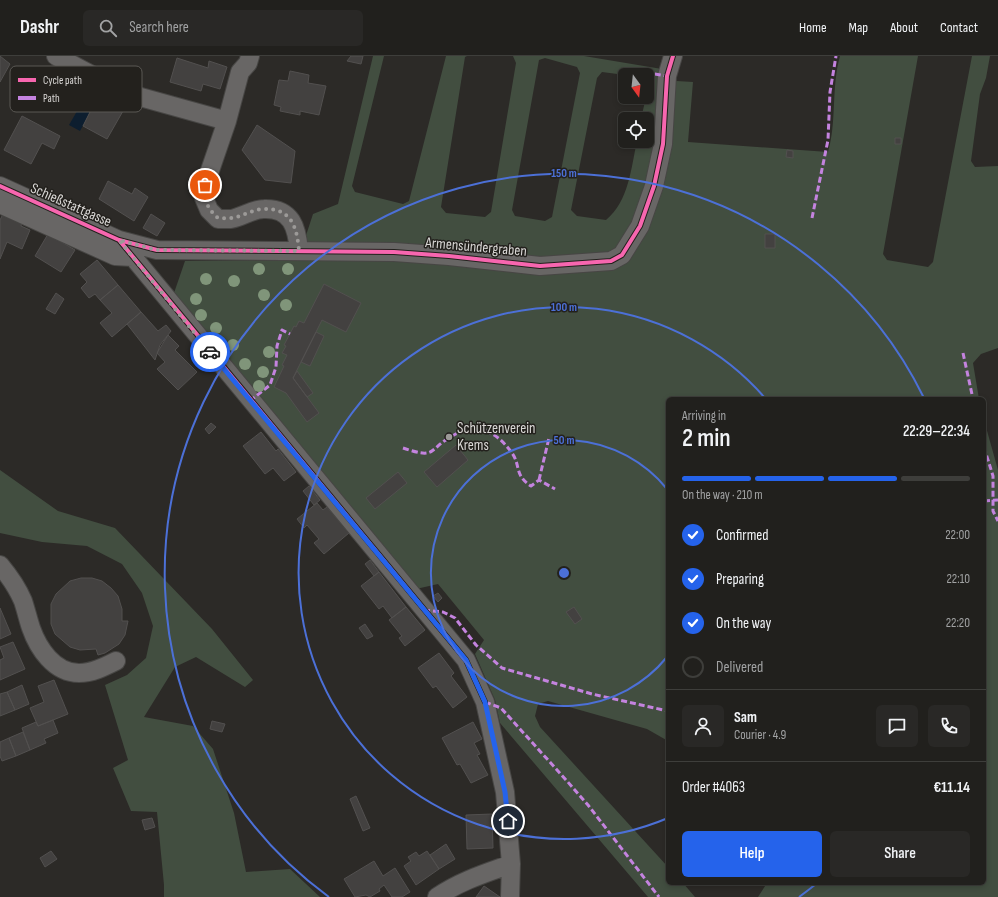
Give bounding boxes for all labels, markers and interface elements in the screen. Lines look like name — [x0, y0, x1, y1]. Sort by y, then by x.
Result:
search box — [83, 10, 363, 46]
text: Dashr — [20, 16, 59, 39]
icon: search — [97, 17, 119, 39]
text: Search here — [129, 18, 189, 37]
text: Home — [799, 19, 827, 36]
text: Map — [849, 19, 868, 36]
text: About — [890, 19, 918, 36]
text: Contact — [940, 19, 978, 36]
legend — [10, 66, 142, 112]
north arrow — [618, 68, 654, 104]
map controls — [618, 68, 654, 148]
text: Cycle path — [43, 74, 82, 87]
text: Path — [43, 92, 60, 105]
button: locate — [618, 112, 654, 148]
text: 150 m — [551, 166, 577, 181]
pin — [188, 168, 222, 202]
icon: bag — [194, 174, 216, 196]
street label: Schießstattgasse — [27, 179, 115, 231]
street label: Armensündergraben — [423, 233, 528, 261]
text: 100 m — [551, 300, 577, 315]
courier — [190, 332, 230, 372]
icon: car — [199, 341, 221, 363]
text: Arriving in — [682, 408, 726, 424]
place label: Schützenverein Krems — [457, 419, 535, 455]
text: 22:29–22:34 — [903, 422, 970, 441]
text: 2 min — [682, 423, 731, 454]
marker: Schützenverein Krems — [444, 432, 454, 442]
text: 50 m — [554, 433, 574, 448]
text: On the way · 210 m — [682, 487, 763, 503]
icon: check — [682, 524, 704, 546]
text: Confirmed — [716, 526, 769, 545]
text: 22:00 — [945, 527, 970, 543]
centre of rings — [557, 566, 571, 580]
icon: check — [682, 568, 704, 590]
text: Preparing — [716, 570, 764, 589]
text: 22:10 — [946, 571, 970, 587]
icon: check — [682, 612, 704, 634]
text: On the way — [716, 614, 771, 633]
text: 22:20 — [946, 615, 970, 631]
text: Delivered — [716, 658, 763, 677]
button: person — [682, 705, 724, 747]
button: chat — [876, 705, 918, 747]
button: phone — [928, 705, 970, 747]
text: Sam — [734, 708, 757, 727]
text: Courier · 4.9 — [734, 727, 786, 743]
text: Order #4063 — [682, 778, 745, 797]
text: €11.14 — [934, 778, 970, 797]
pin — [491, 804, 525, 838]
icon: home — [497, 810, 519, 832]
button: Help — [682, 831, 822, 877]
button: Share — [830, 831, 970, 877]

